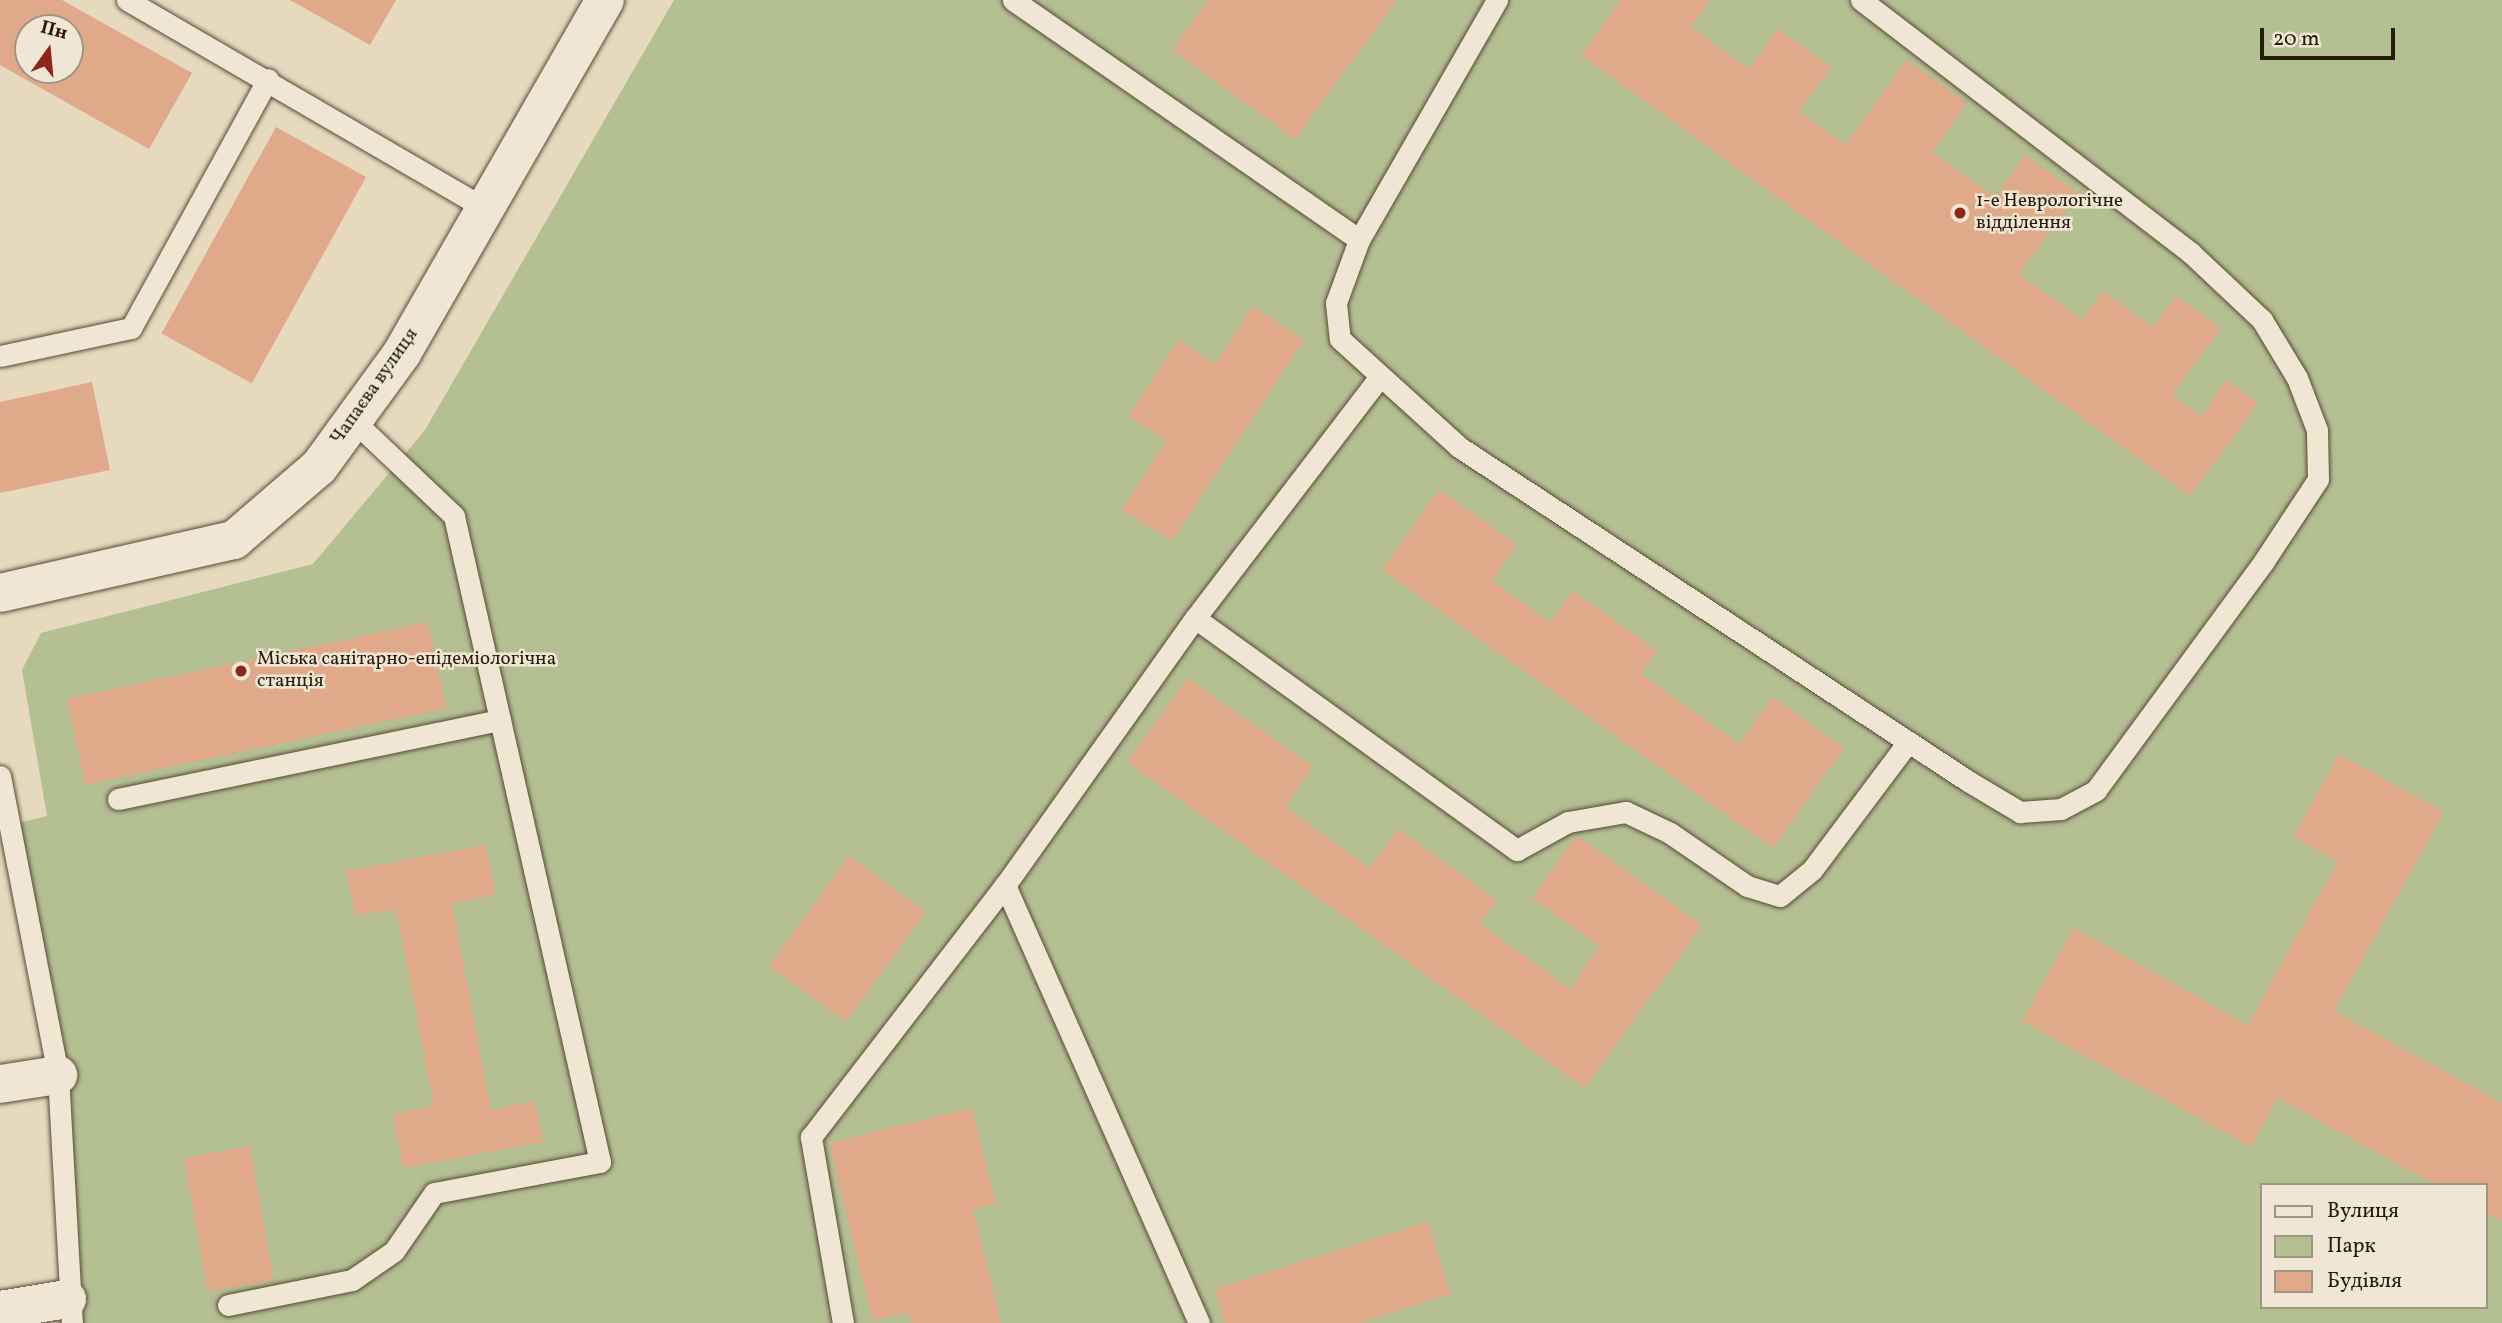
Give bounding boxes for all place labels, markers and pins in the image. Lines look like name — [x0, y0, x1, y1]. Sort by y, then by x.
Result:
place label: 1-е Неврологічне відділення — [1976, 191, 2123, 235]
marker: 1-е Неврологічне відділення — [1950, 203, 1970, 223]
place label: Міська санітарно-епідеміологічна станція — [257, 649, 556, 693]
marker: Міська санітарно-епідеміологічна станція — [231, 661, 251, 681]

